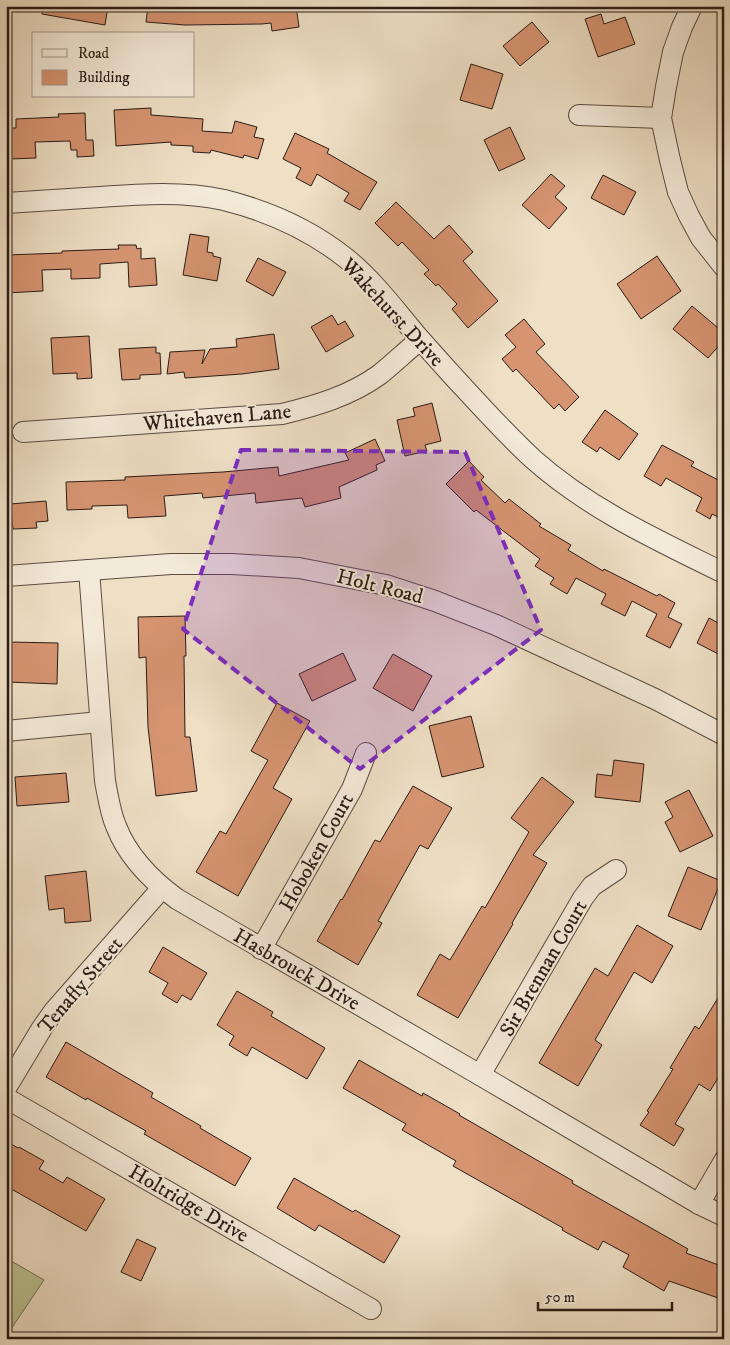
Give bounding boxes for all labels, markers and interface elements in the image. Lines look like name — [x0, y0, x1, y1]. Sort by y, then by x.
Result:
legend — [32, 32, 195, 98]
text: Road — [78, 44, 110, 63]
text: Building — [78, 68, 130, 87]
street label: Wakehurst Drive — [334, 252, 450, 373]
street label: Whitehaven Lane — [141, 399, 292, 438]
street label: Holt Road — [334, 564, 426, 610]
street label: Hoboken Court — [274, 789, 360, 916]
street label: Sir Brennan Court — [494, 895, 594, 1042]
street label: Hasbrouck Drive — [228, 923, 365, 1017]
street label: Tenafly Street — [33, 932, 129, 1039]
street label: Holtridge Drive — [124, 1159, 253, 1249]
scale bar — [538, 1280, 671, 1312]
text: 50 m — [545, 1288, 575, 1307]

